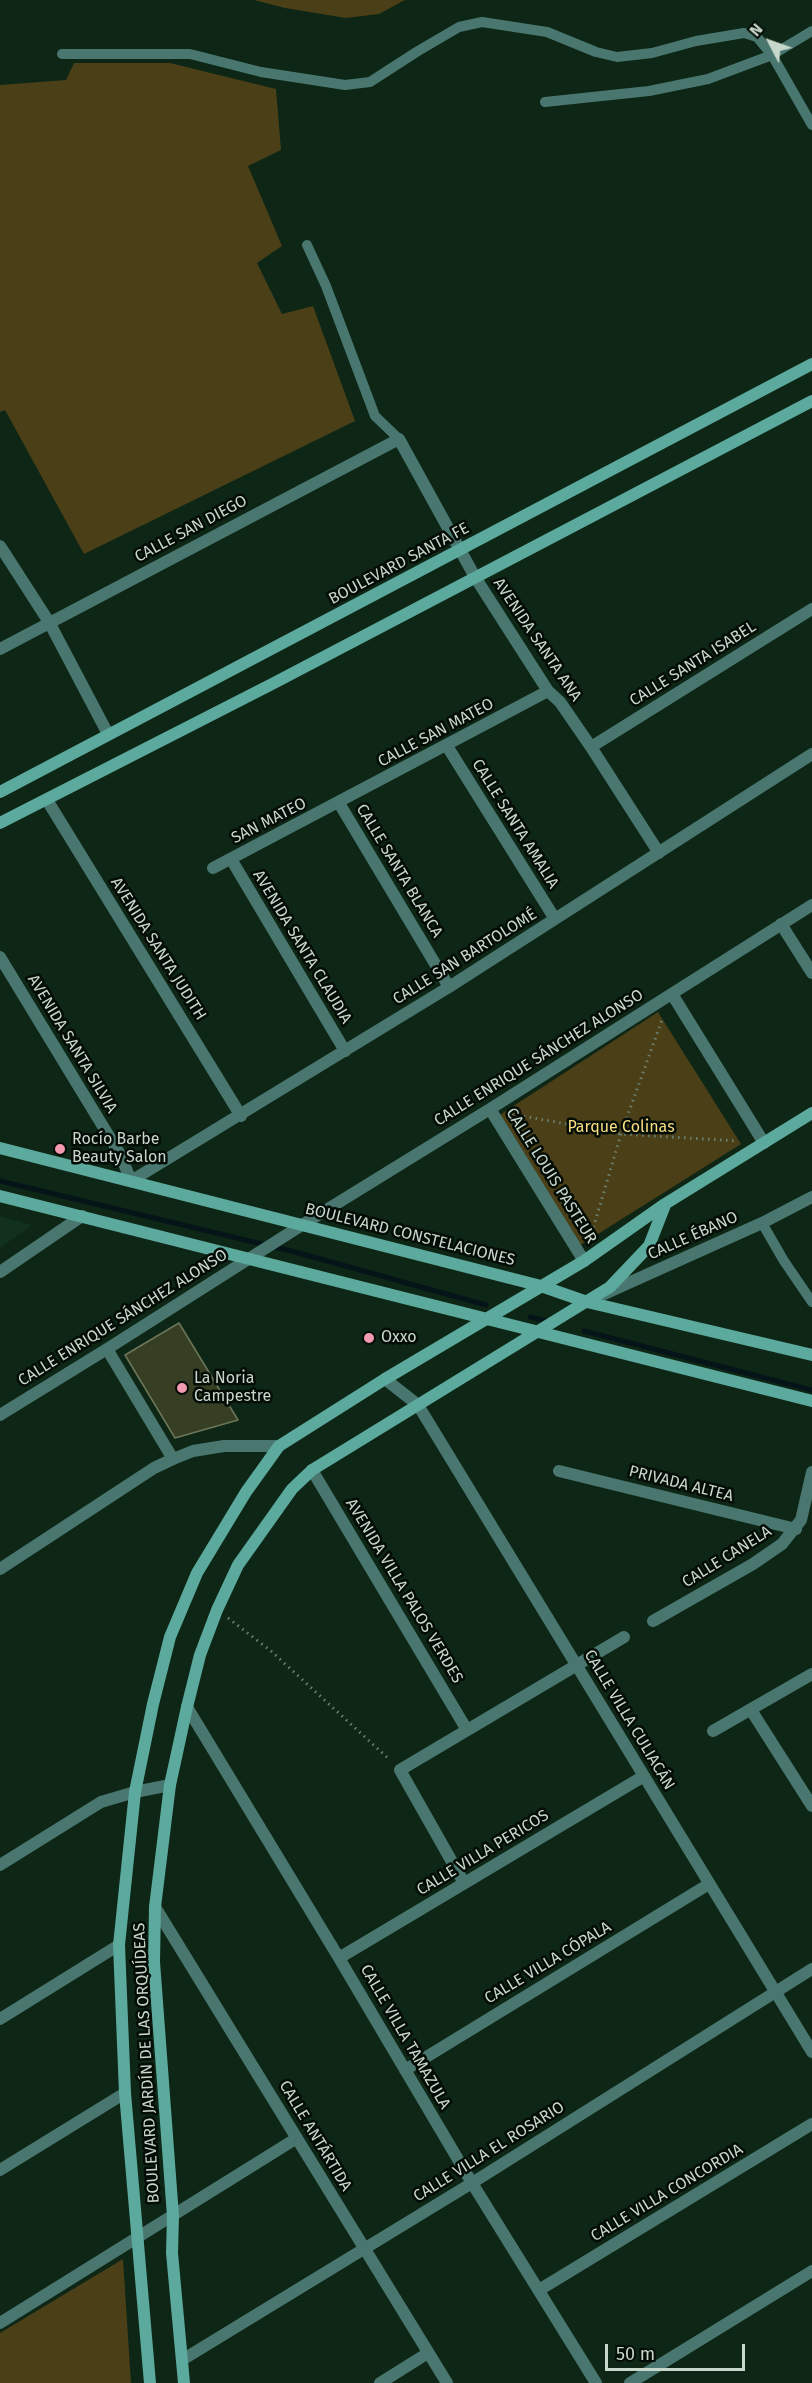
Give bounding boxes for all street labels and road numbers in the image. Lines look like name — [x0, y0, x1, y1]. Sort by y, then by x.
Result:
street label: CALLE SAN DIEGO — [132, 491, 250, 567]
street label: BOULEVARD SANTA FE — [326, 519, 472, 609]
street label: AVENIDA SANTA ANA — [489, 575, 585, 705]
street label: CALLE SANTA ISABEL — [626, 617, 760, 711]
street label: CALLE SAN MATEO — [375, 694, 497, 772]
street label: CALLE SANTA AMALIA — [467, 756, 563, 892]
street label: SAN MATEO — [228, 794, 310, 848]
street label: CALLE SANTA BLANCA — [352, 801, 446, 941]
street label: AVENIDA SANTA CLAUDIA — [248, 867, 356, 1027]
street label: AVENIDA SANTA JUDITH — [106, 874, 210, 1024]
street label: CALLE SAN BARTOLOMÉ — [390, 905, 540, 1009]
street label: AVENIDA SANTA SILVIA — [23, 971, 121, 1117]
street label: CALLE ENRIQUE SÁNCHEZ ALONSO — [431, 985, 647, 1131]
street label: CALLE LOUIS PASTEUR — [501, 1105, 601, 1247]
street label: BOULEVARD CONSTELACIONES — [303, 1200, 517, 1270]
street label: CALLE ÉBANO — [645, 1208, 741, 1264]
street label: CALLE ENRIQUE SÁNCHEZ ALONSO — [15, 1245, 231, 1391]
street label: PRIVADA ALTEA — [627, 1462, 735, 1506]
street label: AVENIDA VILLA PALOS VERDES — [341, 1495, 467, 1687]
street label: CALLE CANELA — [679, 1522, 775, 1592]
street label: CALLE VILLA CULIACÁN — [580, 1646, 678, 1794]
street label: CALLE VILLA PERICOS — [414, 1806, 552, 1900]
street label: CALLE VILLA CÓPALA — [481, 1918, 615, 2008]
street label: BOULEVARD JARDÍN DE LAS ORQUÍDEAS — [130, 1922, 164, 2204]
street label: CALLE VILLA TAMAZULA — [356, 1961, 454, 2113]
street label: CALLE ANTÁRTIDA — [275, 2077, 355, 2195]
street label: CALLE VILLA EL ROSARIO — [410, 2098, 568, 2206]
street label: CALLE VILLA CONCORDIA — [587, 2140, 747, 2246]

